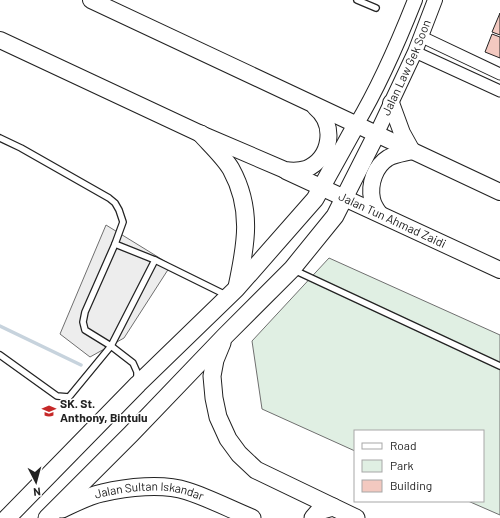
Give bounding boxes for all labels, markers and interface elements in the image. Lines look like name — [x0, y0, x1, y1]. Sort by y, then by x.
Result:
street label: Jalan Law Gek Soon — [378, 17, 433, 117]
street label: Jalan Tun Ahmad Zaidi — [337, 188, 449, 250]
place label: SK. St. Anthony, Bintulu — [60, 396, 148, 424]
school or university icon: SK. St. Anthony, Bintulu — [41, 403, 57, 419]
legend — [354, 430, 484, 502]
text: Road — [390, 438, 417, 452]
text: Park — [390, 458, 414, 472]
north arrow — [16, 462, 56, 502]
text: Building — [390, 478, 432, 492]
street label: Jalan Sultan Iskandar — [93, 479, 207, 503]
text: N — [33, 486, 41, 499]

